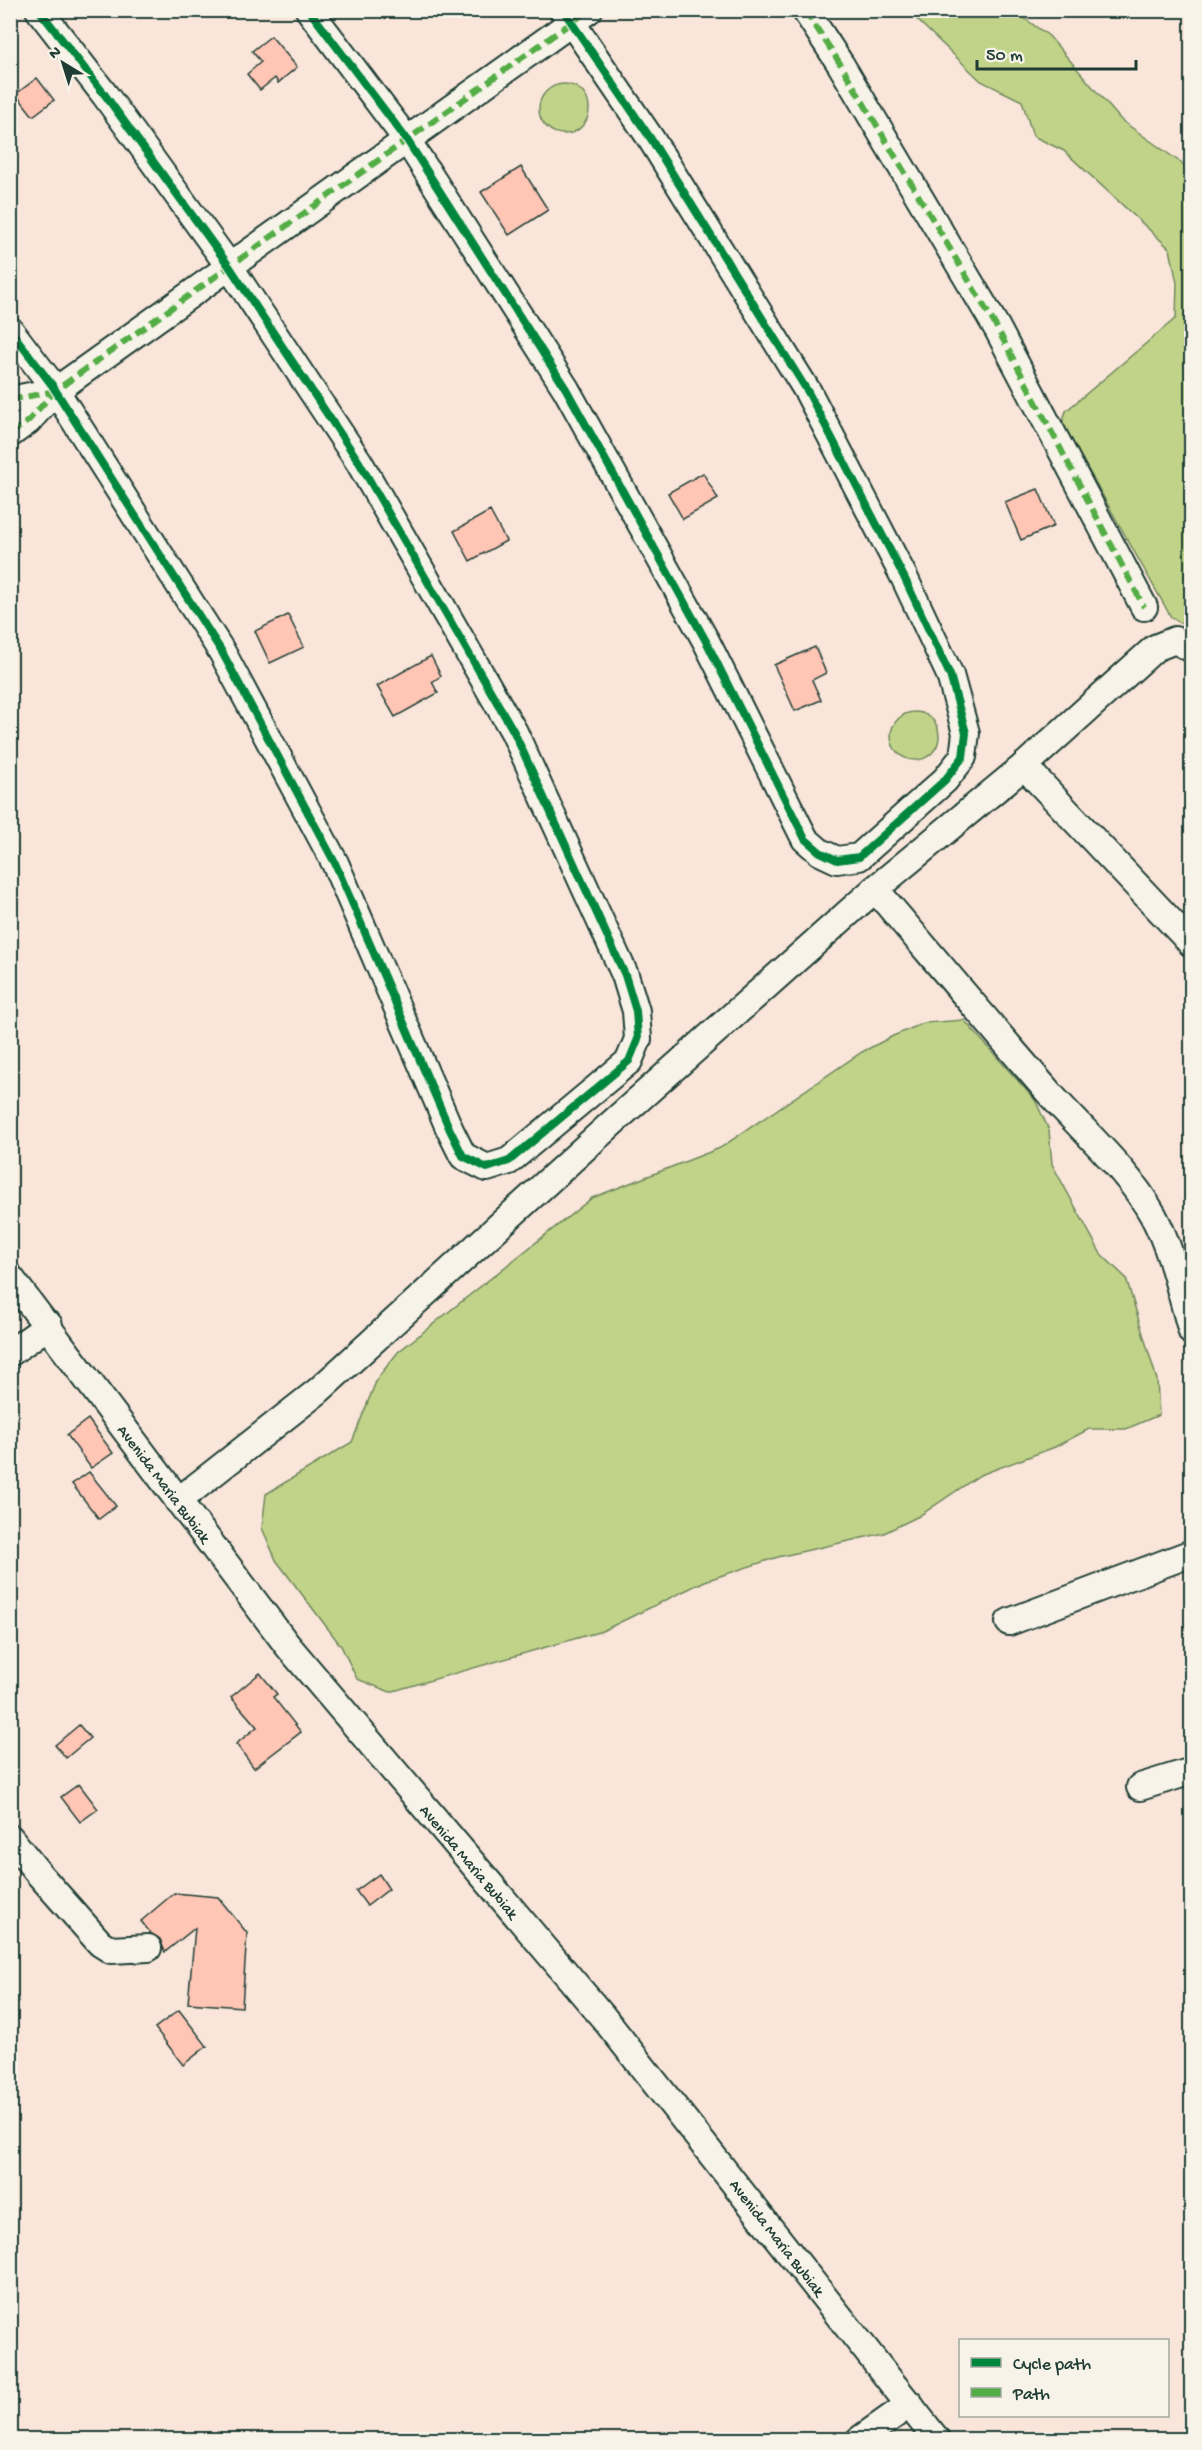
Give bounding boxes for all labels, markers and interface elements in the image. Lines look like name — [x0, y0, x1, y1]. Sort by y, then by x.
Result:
north arrow — [33, 33, 93, 93]
scale bar — [977, 33, 1136, 71]
text: N — [46, 43, 66, 65]
text: 50 m — [986, 46, 1023, 67]
street label: Avenida Maria Bubiak — [112, 1422, 214, 1550]
street label: Avenida Maria Bubiak — [414, 1802, 522, 1926]
street label: Avenida Maria Bubiak — [724, 2177, 828, 2303]
legend — [959, 2339, 1169, 2417]
text: Cycle path — [1013, 2355, 1091, 2376]
text: Path — [1012, 2385, 1050, 2406]

